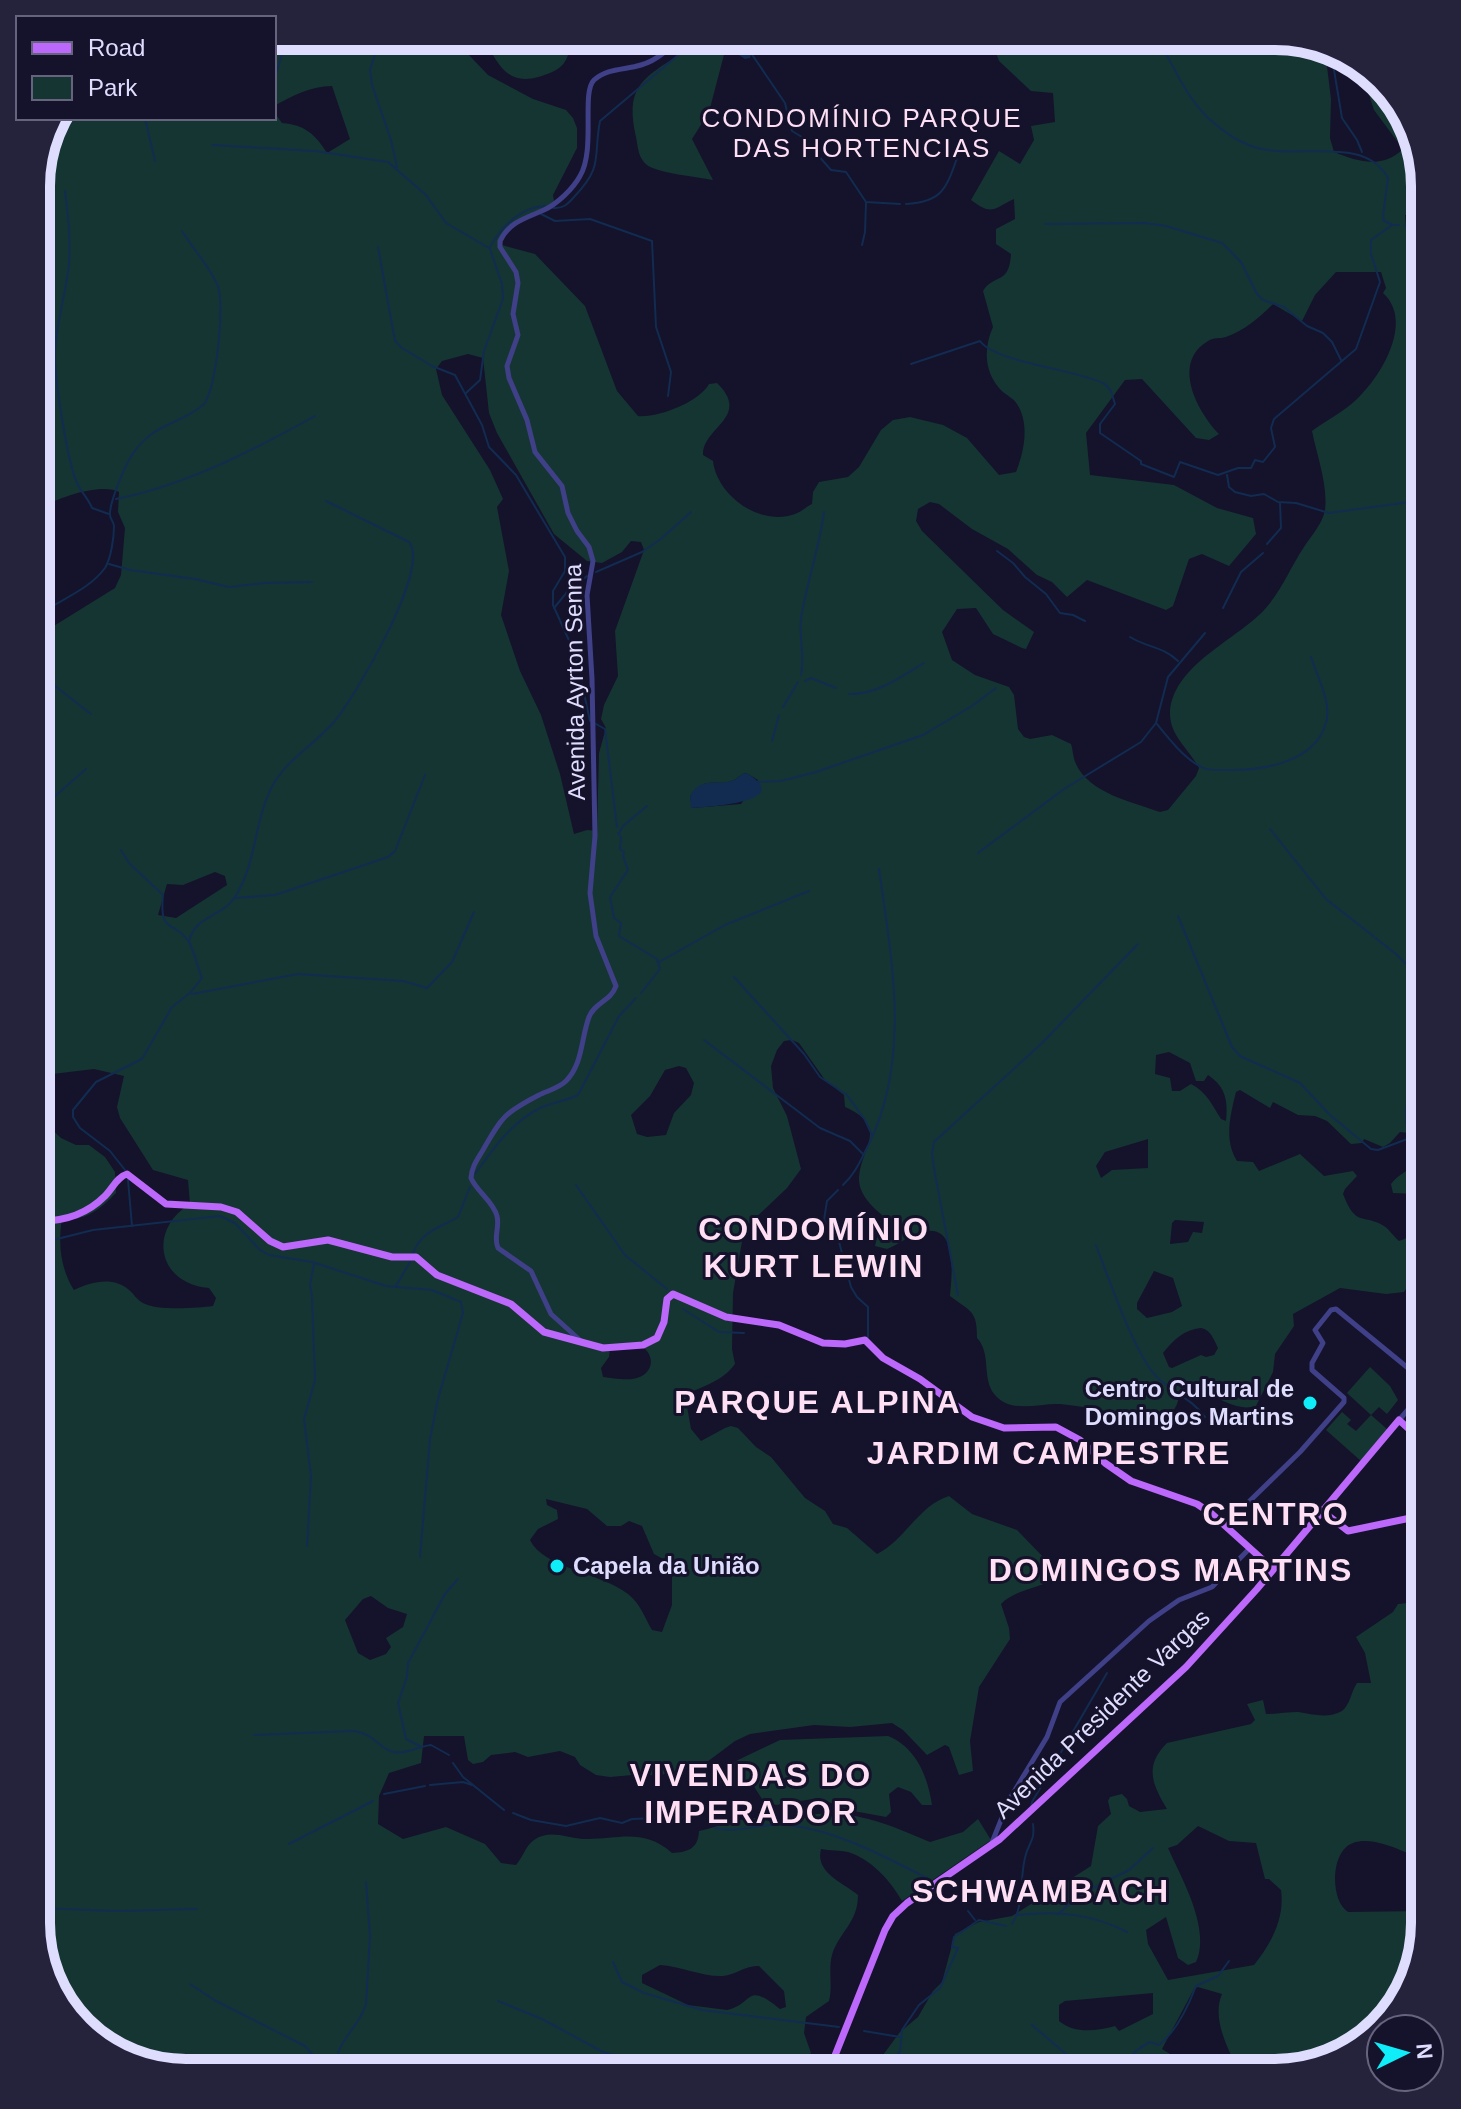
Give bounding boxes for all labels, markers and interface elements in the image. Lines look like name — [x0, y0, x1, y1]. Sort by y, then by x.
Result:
legend — [16, 16, 276, 120]
text: Road — [88, 34, 145, 61]
text: Park — [88, 74, 138, 101]
district label: CONDOMÍNIO PARQUE DAS HORTENCIAS — [702, 103, 1022, 163]
street label: Avenida Ayrton Senna — [559, 563, 590, 801]
district label: CONDOMÍNIO KURT LEWIN — [698, 1211, 930, 1284]
place label: Centro Cultural de Domingos Martins — [1085, 1375, 1294, 1430]
district label: PARQUE ALPINA — [674, 1384, 962, 1420]
marker: Centro Cultural de Domingos Martins — [1301, 1394, 1319, 1412]
district label: JARDIM CAMPESTRE — [867, 1435, 1231, 1471]
district label: CENTRO — [1202, 1496, 1350, 1532]
place label: Capela da União — [573, 1552, 760, 1579]
district label: DOMINGOS MARTINS — [989, 1552, 1353, 1588]
marker: Capela da União — [548, 1557, 566, 1575]
street label: Avenida Presidente Vargas — [988, 1604, 1215, 1824]
district label: VIVENDAS DO IMPERADOR — [630, 1757, 872, 1830]
district label: SCHWAMBACH — [912, 1873, 1170, 1909]
north arrow — [1365, 2013, 1445, 2093]
text: N — [1411, 2042, 1438, 2060]

